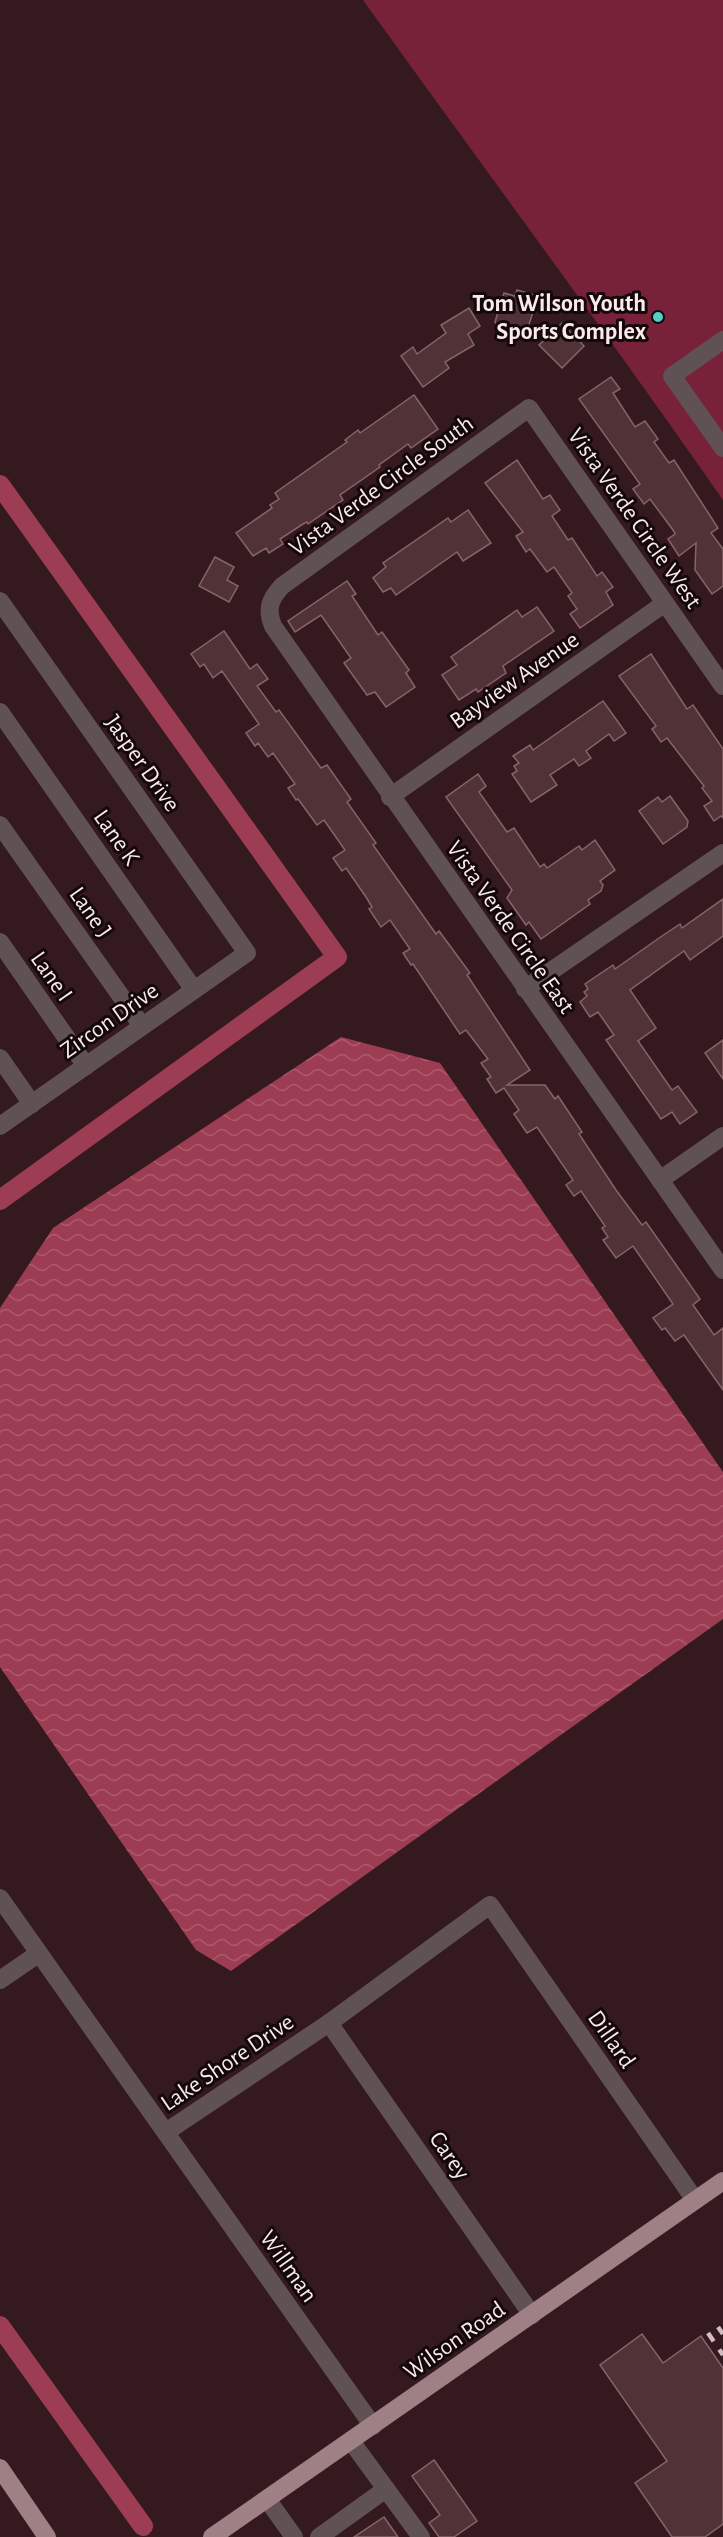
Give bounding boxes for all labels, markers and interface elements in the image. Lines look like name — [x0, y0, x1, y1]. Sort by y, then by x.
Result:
place label: Tom Wilson Youth Sports Complex — [472, 292, 646, 344]
marker: Tom Wilson Youth Sports Complex — [651, 310, 665, 324]
street label: Vista Verde Circle South — [285, 411, 478, 560]
street label: Vista Verde Circle West — [563, 424, 706, 613]
street label: Bayview Avenue — [446, 628, 583, 734]
street label: Jasper Drive — [100, 711, 184, 816]
street label: Lane K — [89, 806, 144, 870]
street label: Vista Verde Circle East — [442, 837, 579, 1019]
street label: Lane J — [64, 883, 116, 942]
street label: Lane I — [26, 947, 77, 1006]
street label: Zircon Drive — [56, 979, 163, 1063]
street label: Dillard — [583, 2006, 639, 2073]
street label: Lake Shore Drive — [157, 2010, 298, 2116]
street label: Carey — [424, 2127, 474, 2184]
street label: Willman — [255, 2226, 321, 2307]
street label: Wilson Road — [399, 2297, 510, 2384]

